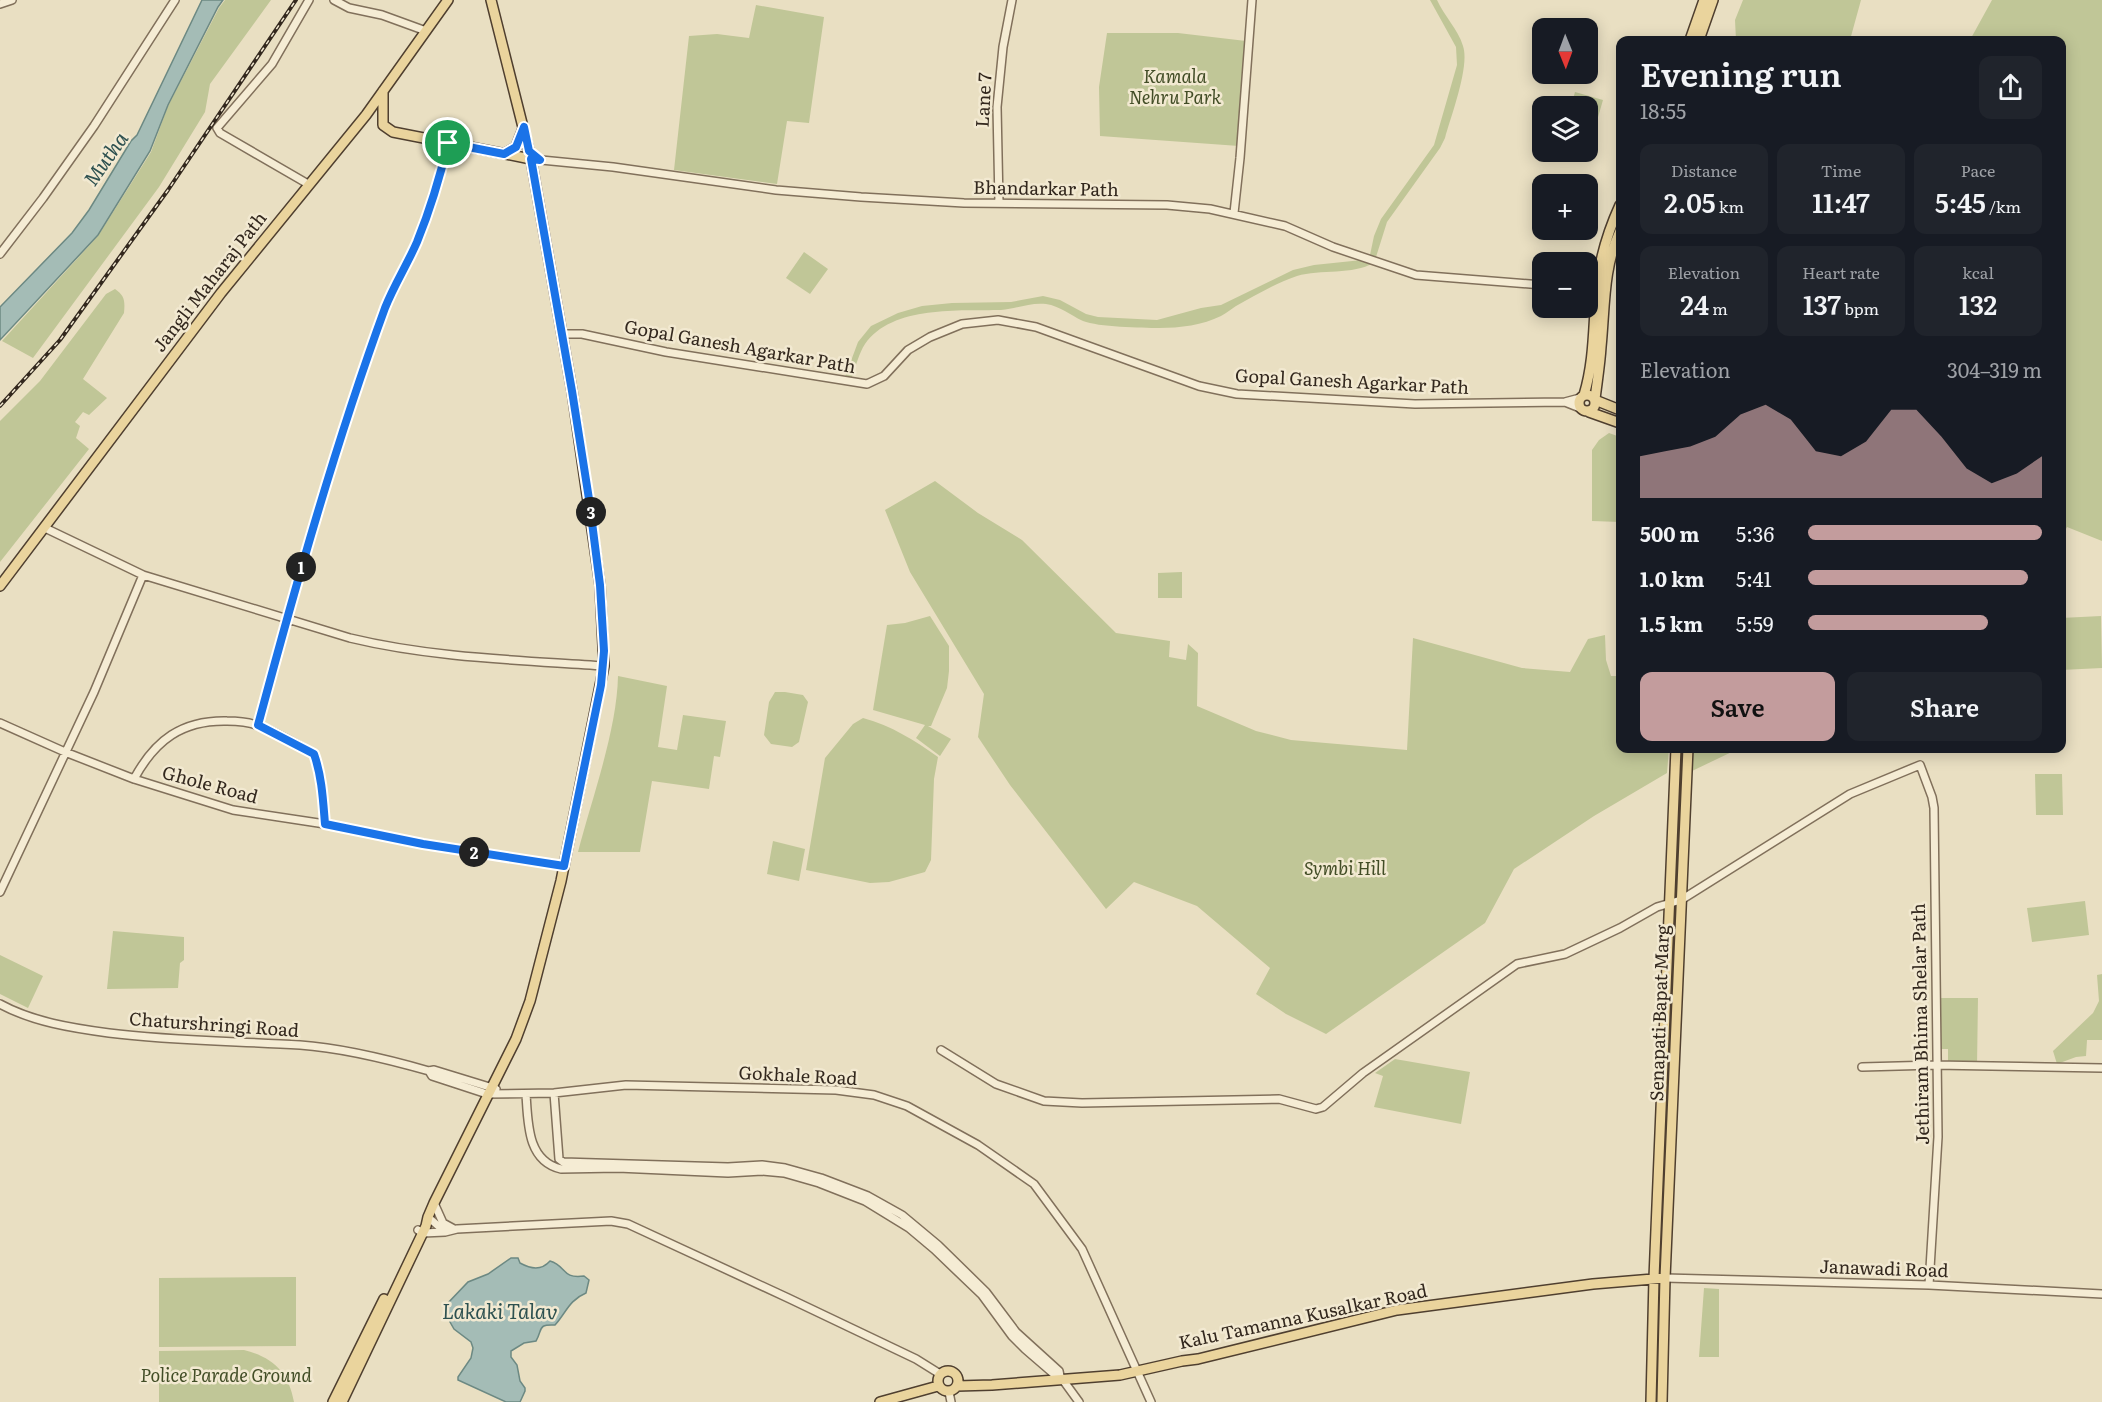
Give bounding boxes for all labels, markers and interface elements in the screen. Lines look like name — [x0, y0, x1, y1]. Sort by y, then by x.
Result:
north arrow — [1532, 18, 1598, 84]
map controls — [1532, 18, 1598, 318]
text: Evening run — [1640, 48, 1842, 97]
button: share — [1979, 56, 2042, 119]
park label: Kamala Nehru Park — [1129, 62, 1221, 110]
street label: Lane 7 — [968, 72, 997, 128]
text: 18:55 — [1640, 95, 1686, 125]
button: layers — [1532, 96, 1598, 162]
pin — [422, 117, 473, 168]
water label: Mutha — [75, 124, 134, 191]
icon: arrive — [431, 126, 464, 159]
text: Distance — [1671, 158, 1737, 182]
text: Time — [1821, 158, 1861, 182]
text: Pace — [1961, 158, 1995, 182]
street label: Bhandarkar Path — [973, 173, 1119, 202]
button: + — [1532, 174, 1598, 240]
text: 2.05 — [1664, 182, 1716, 221]
text: 11:47 — [1812, 182, 1870, 221]
text: 5:45 — [1935, 182, 1986, 221]
text: km — [1716, 194, 1744, 218]
text: /km — [1986, 194, 2021, 218]
street label: Jangli Maharaj Path — [145, 205, 272, 357]
button: − — [1532, 252, 1598, 318]
text: Elevation — [1668, 260, 1740, 284]
text: Heart rate — [1802, 260, 1880, 284]
text: kcal — [1962, 260, 1994, 284]
text: 24 — [1680, 284, 1709, 323]
text: 137 — [1803, 284, 1841, 323]
text: 132 — [1959, 284, 1997, 323]
text: m — [1709, 296, 1728, 320]
text: bpm — [1841, 296, 1879, 320]
street label: Gopal Ganesh Agarkar Path — [622, 312, 858, 379]
text: Elevation — [1640, 354, 1730, 384]
text: 304–319 m — [1947, 354, 2042, 384]
street label: Gopal Ganesh Agarkar Path — [1234, 361, 1470, 400]
pin: 3 — [576, 497, 606, 527]
text: 3 — [587, 500, 595, 524]
text: 500 m — [1640, 518, 1699, 548]
text: 5:36 — [1736, 518, 1774, 548]
pin: 1 — [286, 552, 316, 582]
text: 1 — [298, 555, 304, 579]
text: 1.0 km — [1640, 563, 1705, 593]
text: 5:41 — [1736, 563, 1772, 593]
text: 1.5 km — [1640, 608, 1703, 638]
text: 5:59 — [1736, 608, 1773, 638]
button: Save — [1640, 672, 1835, 741]
button: Share — [1847, 672, 2042, 741]
street label: Ghole Road — [160, 758, 261, 809]
pin: 2 — [459, 837, 489, 867]
text: 2 — [470, 840, 478, 864]
park label: Symbi Hill — [1304, 854, 1387, 881]
street label: Jethiram Bhima Shelar Path — [1904, 903, 1935, 1145]
street label: Senapati Bapat Marg — [1642, 923, 1675, 1102]
street label: Chaturshringi Road — [128, 1004, 300, 1043]
street label: Gokhale Road — [738, 1058, 858, 1091]
street label: Janawadi Road — [1819, 1252, 1949, 1283]
street label: Kalu Tamanna Kusalkar Road — [1176, 1276, 1430, 1355]
water label: Lakaki Talav — [442, 1295, 558, 1325]
park label: Police Parade Ground — [140, 1361, 312, 1388]

